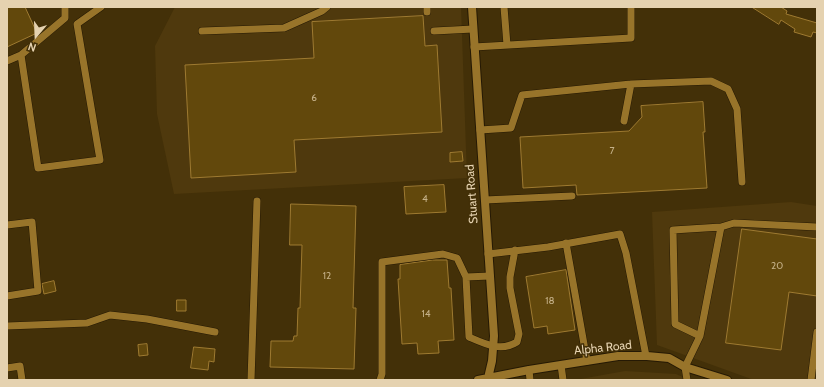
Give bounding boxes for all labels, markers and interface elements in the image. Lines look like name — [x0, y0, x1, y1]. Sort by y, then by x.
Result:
north arrow — [16, 16, 56, 56]
text: N — [26, 39, 38, 55]
house number: 6 — [311, 92, 317, 104]
house number: 7 — [609, 145, 615, 157]
street label: Stuart Road — [463, 164, 481, 224]
house number: 4 — [422, 193, 428, 205]
house number: 20 — [771, 260, 783, 272]
house number: 12 — [323, 270, 331, 282]
house number: 18 — [545, 295, 555, 307]
house number: 14 — [421, 308, 431, 320]
street label: Alpha Road — [573, 338, 633, 358]

